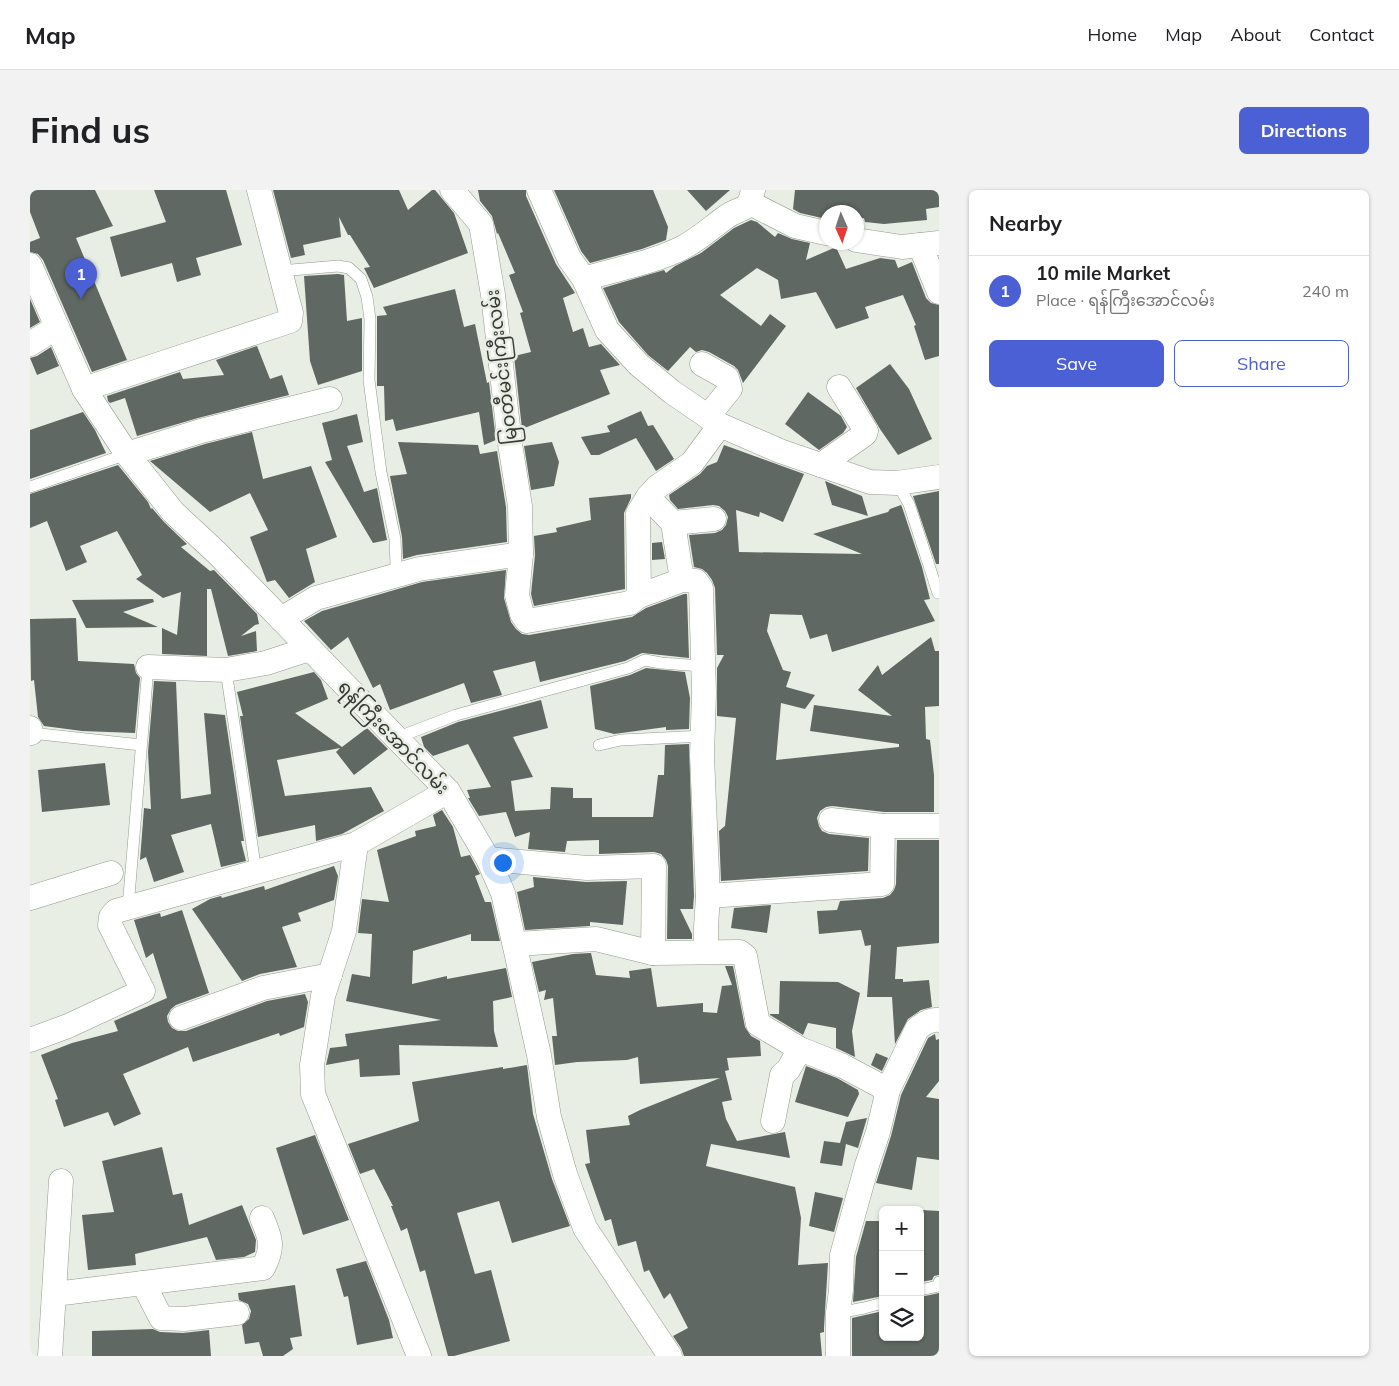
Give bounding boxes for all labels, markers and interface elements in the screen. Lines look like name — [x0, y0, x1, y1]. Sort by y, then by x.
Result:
text: Map — [25, 20, 76, 50]
text: Home — [1087, 23, 1137, 46]
text: Map — [1165, 23, 1202, 46]
text: About — [1230, 23, 1281, 46]
text: Contact — [1309, 23, 1374, 46]
button: Directions — [1239, 107, 1369, 154]
text: Find us — [30, 108, 150, 152]
north arrow — [819, 205, 864, 250]
text: Nearby — [989, 210, 1062, 236]
pin: 1 — [65, 258, 97, 299]
text: 10 mile Market — [1036, 261, 1170, 285]
text: 1 — [1000, 281, 1010, 301]
text: 240 m — [1302, 281, 1349, 301]
street label: မြဝတီမင်းကြီးလမ်း — [478, 288, 526, 446]
text: Place · ရန်ကြီးအောင်လမ်း — [1036, 290, 1215, 310]
button: Save — [989, 340, 1164, 387]
button: Share — [1174, 340, 1349, 387]
street label: ရန်ကြီးအောင်လမ်း — [330, 673, 456, 802]
your location — [490, 850, 516, 876]
map controls — [879, 1206, 924, 1341]
button: + — [879, 1206, 924, 1251]
button: − — [879, 1251, 924, 1296]
button: layers — [879, 1296, 924, 1341]

